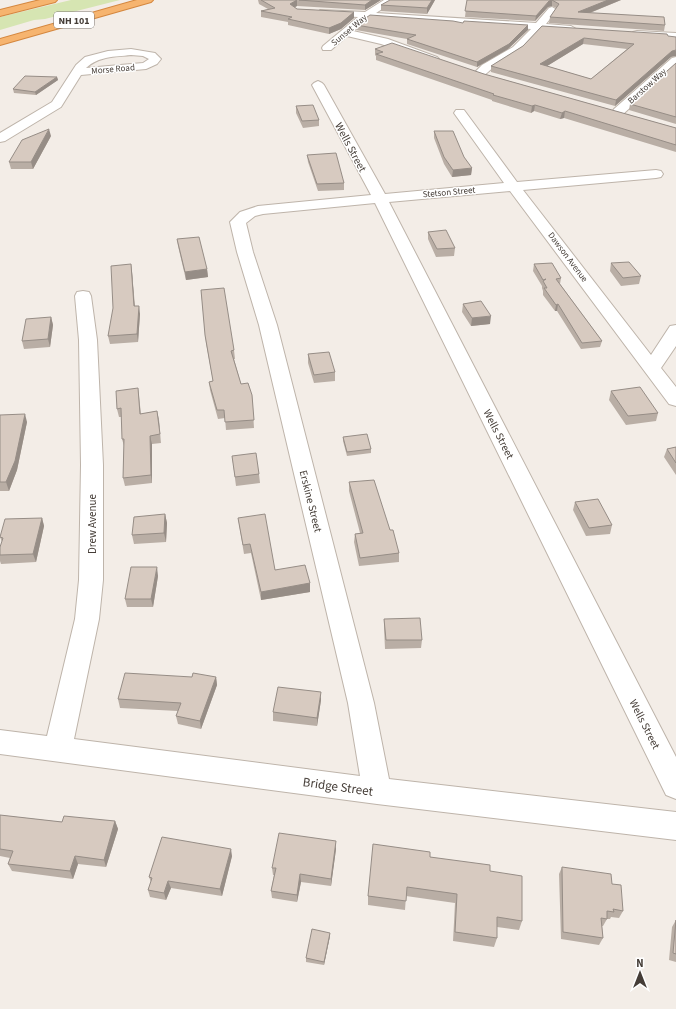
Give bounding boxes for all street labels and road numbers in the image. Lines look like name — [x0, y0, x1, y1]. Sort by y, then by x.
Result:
street label: Sunset Way — [329, 11, 371, 49]
road number: NH 101 — [54, 12, 94, 28]
street label: Morse Road — [91, 61, 135, 78]
street label: Barstow Way — [625, 65, 670, 107]
street label: Wells Street — [331, 120, 370, 175]
street label: Stetson Street — [422, 184, 476, 201]
street label: Dawson Avenue — [544, 230, 591, 285]
street label: Wells Street — [480, 407, 518, 462]
street label: Erskine Street — [296, 468, 326, 534]
street label: Drew Avenue — [85, 493, 100, 554]
street label: Wells Street — [626, 697, 664, 752]
street label: Bridge Street — [302, 773, 375, 801]

